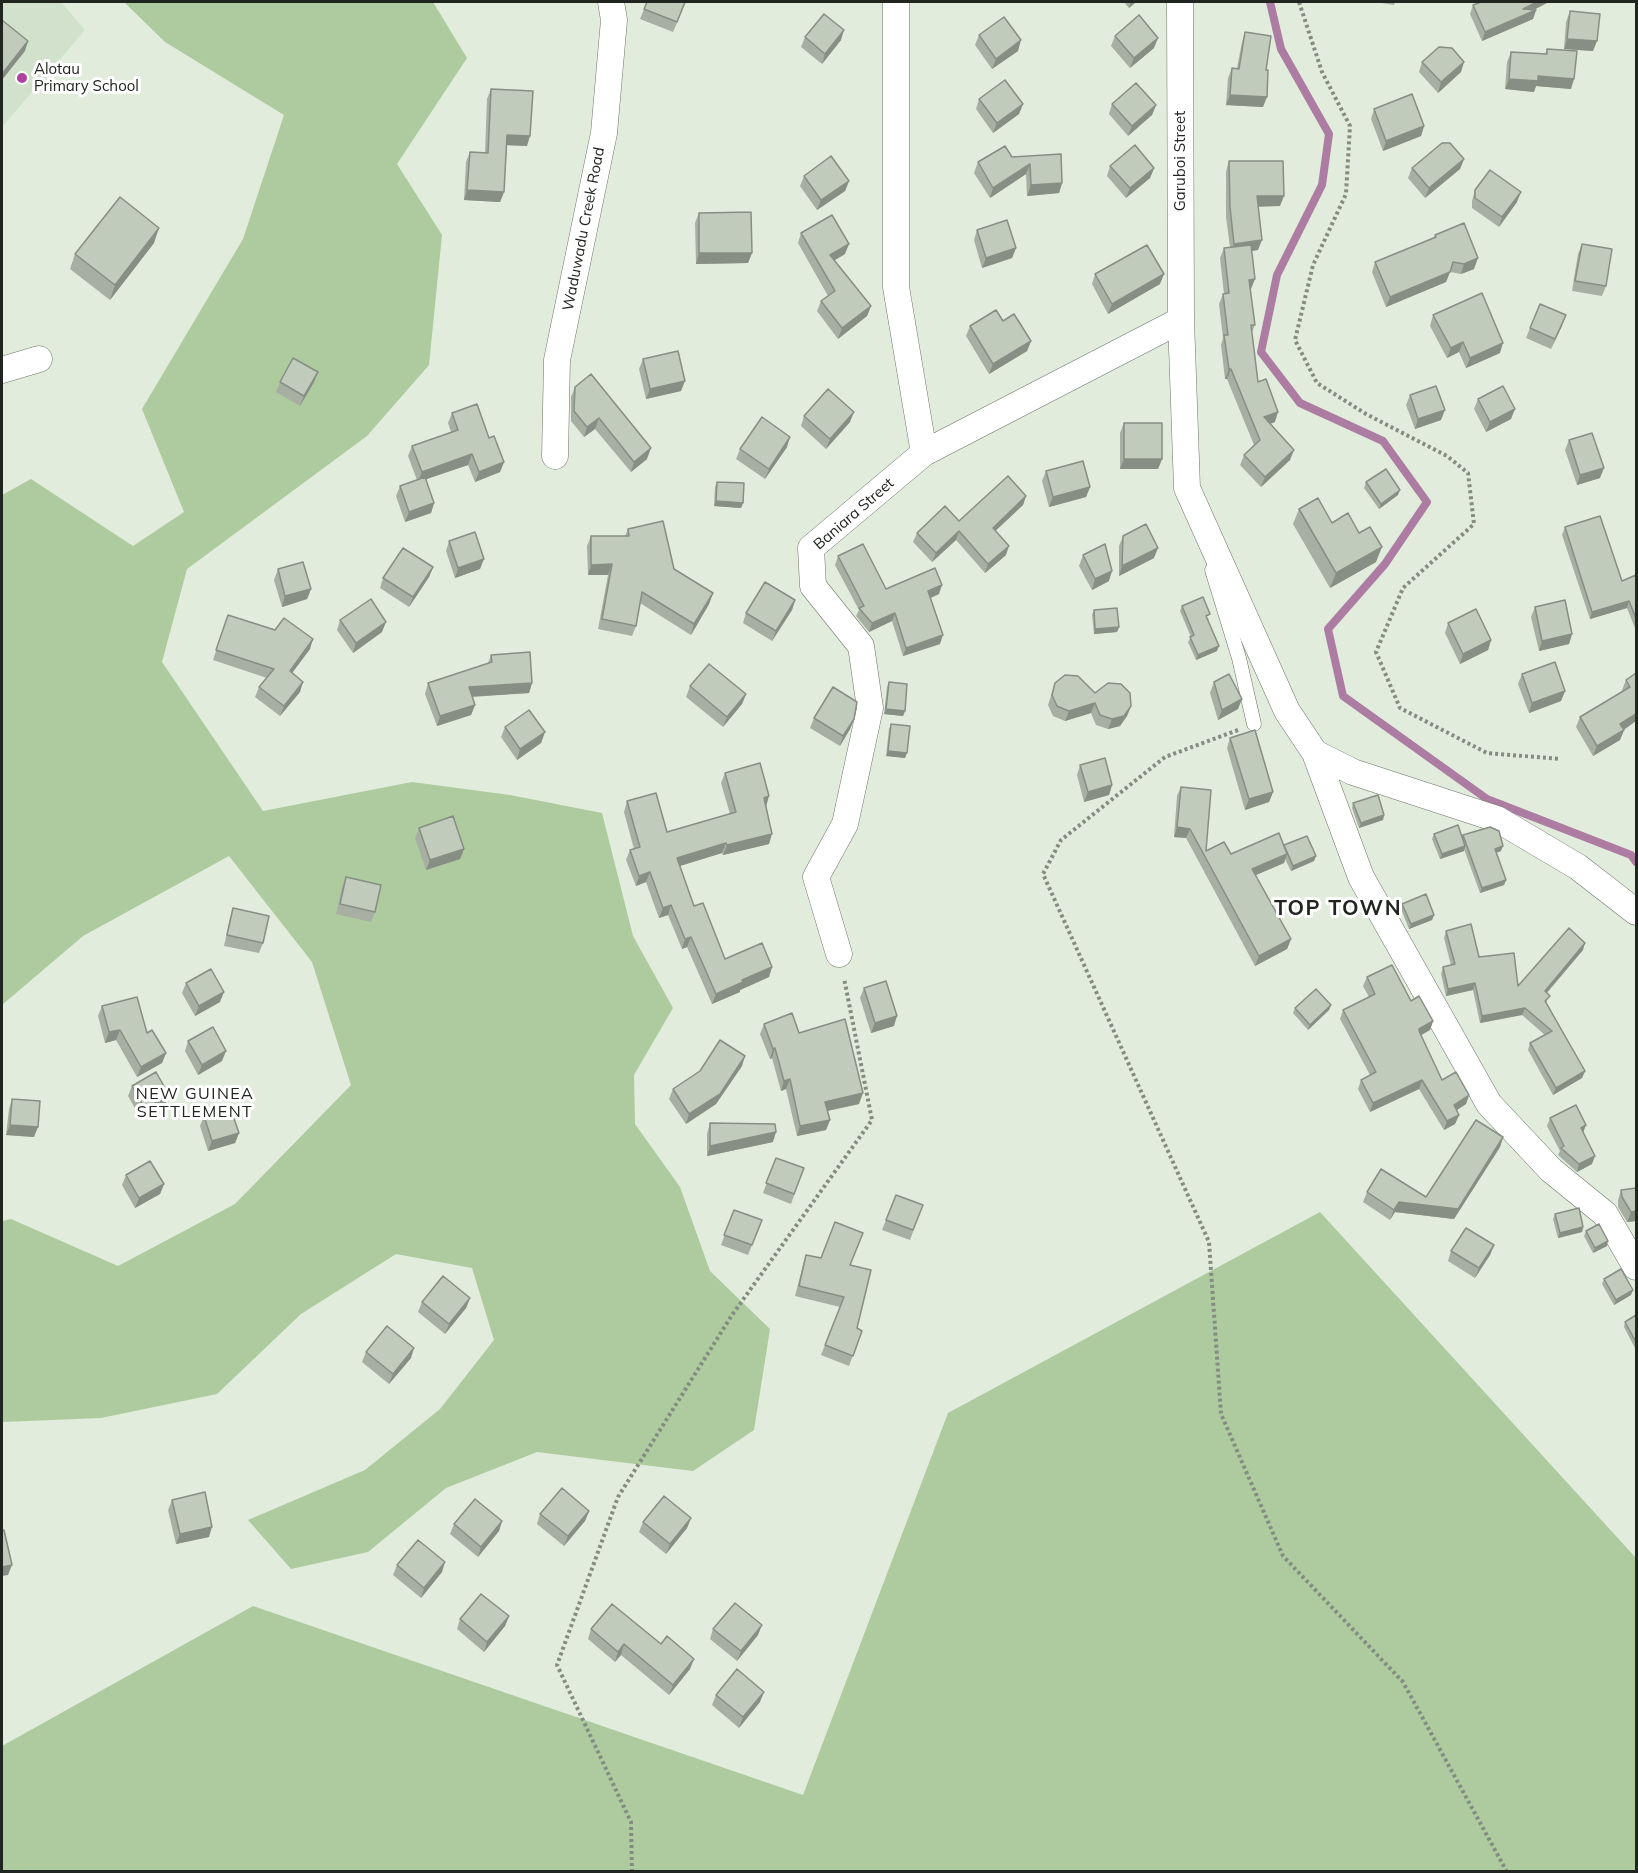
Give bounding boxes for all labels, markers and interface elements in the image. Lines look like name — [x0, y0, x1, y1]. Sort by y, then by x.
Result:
place label: Alotau Primary School — [34, 60, 139, 95]
marker: Alotau Primary School — [15, 71, 29, 85]
street label: Garuboi Street — [1171, 111, 1189, 211]
street label: Waduwadu Creek Road — [559, 146, 609, 312]
street label: Baniara Street — [810, 474, 898, 554]
district label: TOP TOWN — [1274, 896, 1402, 922]
district label: NEW GUINEA SETTLEMENT — [136, 1084, 254, 1122]

